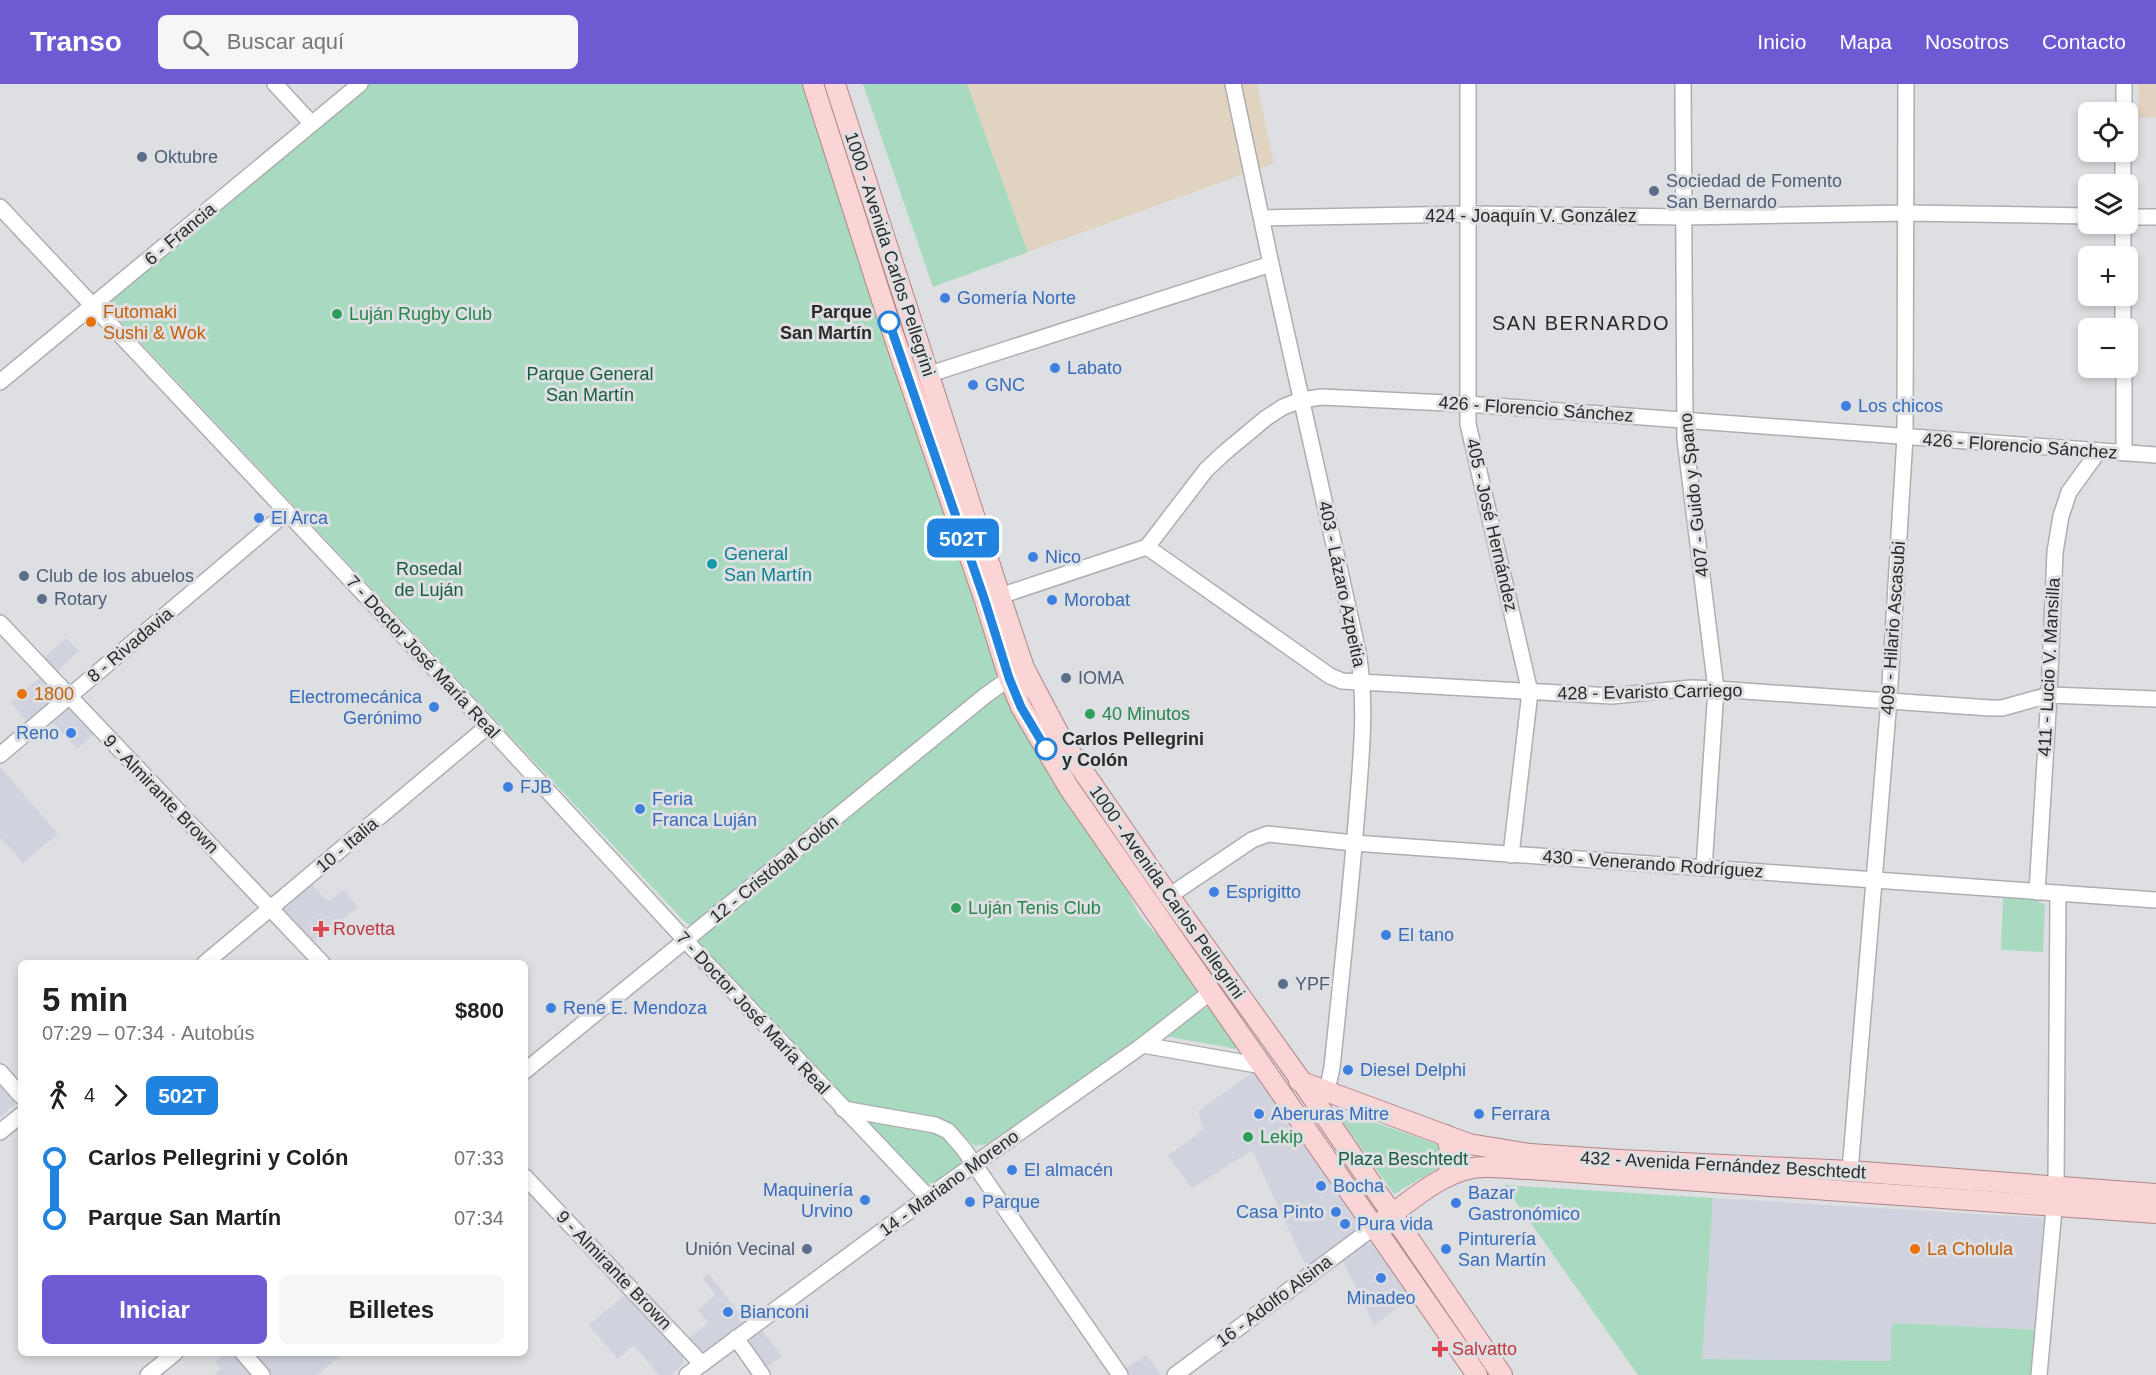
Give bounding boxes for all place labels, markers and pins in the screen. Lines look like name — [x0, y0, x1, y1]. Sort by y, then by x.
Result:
place label: Oktubre — [154, 147, 218, 167]
marker: Oktubre — [135, 150, 149, 164]
place label: Sociedad de Fomento San Bernardo — [1666, 171, 1842, 212]
marker: Sociedad de Fomento San Bernardo — [1647, 184, 1661, 198]
place label: Gomería Norte — [957, 288, 1076, 308]
marker: Gomería Norte — [938, 291, 952, 305]
place label: Futomaki Sushi & Wok — [103, 302, 207, 343]
place label: Parque San Martín — [780, 302, 872, 343]
place label: Luján Rugby Club — [349, 304, 492, 324]
marker: Luján Rugby Club — [330, 307, 344, 321]
marker: Parque San Martín — [878, 311, 900, 333]
marker: Futomaki Sushi & Wok — [84, 315, 98, 329]
place label: Labato — [1067, 358, 1122, 378]
marker: Labato — [1048, 361, 1062, 375]
place label: GNC — [985, 375, 1025, 395]
marker: GNC — [966, 378, 980, 392]
place label: Los chicos — [1858, 396, 1943, 416]
marker: Los chicos — [1839, 399, 1853, 413]
place label: El Arca — [271, 508, 329, 528]
marker: El Arca — [252, 511, 266, 525]
place label: General San Martín — [724, 544, 812, 585]
place label: Nico — [1045, 547, 1081, 567]
marker: Nico — [1026, 550, 1040, 564]
marker: General San Martín — [705, 557, 719, 571]
place label: Club de los abuelos — [36, 566, 194, 586]
marker: Club de los abuelos — [17, 569, 31, 583]
place label: Rotary — [54, 589, 107, 609]
place label: Morobat — [1064, 590, 1130, 610]
marker: Rotary — [35, 592, 49, 606]
marker: Morobat — [1045, 593, 1059, 607]
place label: IOMA — [1078, 668, 1124, 688]
marker: IOMA — [1059, 671, 1073, 685]
place label: 1800 — [34, 684, 74, 704]
marker: 1800 — [15, 687, 29, 701]
place label: Electromecánica Gerónimo — [289, 687, 423, 728]
marker: Electromecánica Gerónimo — [427, 700, 441, 714]
place label: 40 Minutos — [1102, 704, 1190, 724]
marker: 40 Minutos — [1083, 707, 1097, 721]
place label: Reno — [16, 723, 59, 743]
marker: Reno — [64, 726, 78, 740]
place label: Carlos Pellegrini y Colón — [1062, 729, 1204, 770]
marker: Carlos Pellegrini y Colón — [1035, 738, 1057, 760]
place label: FJB — [520, 777, 552, 797]
marker: FJB — [501, 780, 515, 794]
place label: Feria Franca Luján — [652, 789, 757, 830]
marker: Feria Franca Luján — [633, 802, 647, 816]
place label: Esprigitto — [1226, 882, 1301, 902]
marker: Esprigitto — [1207, 885, 1221, 899]
place label: Luján Tenis Club — [968, 898, 1101, 918]
marker: Luján Tenis Club — [949, 901, 963, 915]
place label: Rovetta — [333, 919, 396, 939]
marker: Rovetta — [314, 922, 328, 936]
place label: El tano — [1398, 925, 1454, 945]
marker: El tano — [1379, 928, 1393, 942]
place label: YPF — [1295, 974, 1330, 994]
marker: YPF — [1276, 977, 1290, 991]
place label: Rene E. Mendoza — [563, 998, 708, 1018]
marker: Rene E. Mendoza — [544, 1001, 558, 1015]
place label: Diesel Delphi — [1360, 1060, 1466, 1080]
marker: Diesel Delphi — [1341, 1063, 1355, 1077]
place label: Aberuras Mitre — [1271, 1104, 1389, 1124]
place label: Ferrara — [1491, 1104, 1551, 1124]
marker: Aberuras Mitre — [1252, 1107, 1266, 1121]
marker: Ferrara — [1472, 1107, 1486, 1121]
place label: Lekip — [1260, 1127, 1303, 1147]
marker: Lekip — [1241, 1130, 1255, 1144]
place label: El almacén — [1024, 1160, 1113, 1180]
marker: El almacén — [1005, 1163, 1019, 1177]
place label: Bocha — [1333, 1176, 1385, 1196]
marker: Bocha — [1314, 1179, 1328, 1193]
place label: Maquinería Urvino — [763, 1180, 854, 1221]
place label: Bazar Gastronómico — [1468, 1183, 1580, 1224]
place label: Parque — [982, 1192, 1040, 1212]
marker: Maquinería Urvino — [858, 1193, 872, 1207]
marker: Parque — [963, 1195, 977, 1209]
marker: Bazar Gastronómico — [1449, 1196, 1463, 1210]
place label: Casa Pinto — [1236, 1202, 1324, 1222]
marker: Casa Pinto — [1329, 1205, 1343, 1219]
place label: Pura vida — [1357, 1214, 1434, 1234]
marker: Pura vida — [1338, 1217, 1352, 1231]
place label: Pinturería San Martín — [1458, 1229, 1546, 1270]
place label: Unión Vecinal — [685, 1239, 795, 1259]
place label: La Cholula — [1927, 1239, 2014, 1259]
marker: Unión Vecinal — [800, 1242, 814, 1256]
marker: Pinturería San Martín — [1439, 1242, 1453, 1256]
marker: La Cholula — [1908, 1242, 1922, 1256]
marker: Minadeo — [1374, 1271, 1388, 1285]
place label: Minadeo — [1346, 1288, 1416, 1308]
place label: Bianconi — [740, 1302, 809, 1322]
marker: Bianconi — [721, 1305, 735, 1319]
place label: Salvatto — [1452, 1339, 1517, 1359]
marker: Salvatto — [1433, 1342, 1447, 1356]

